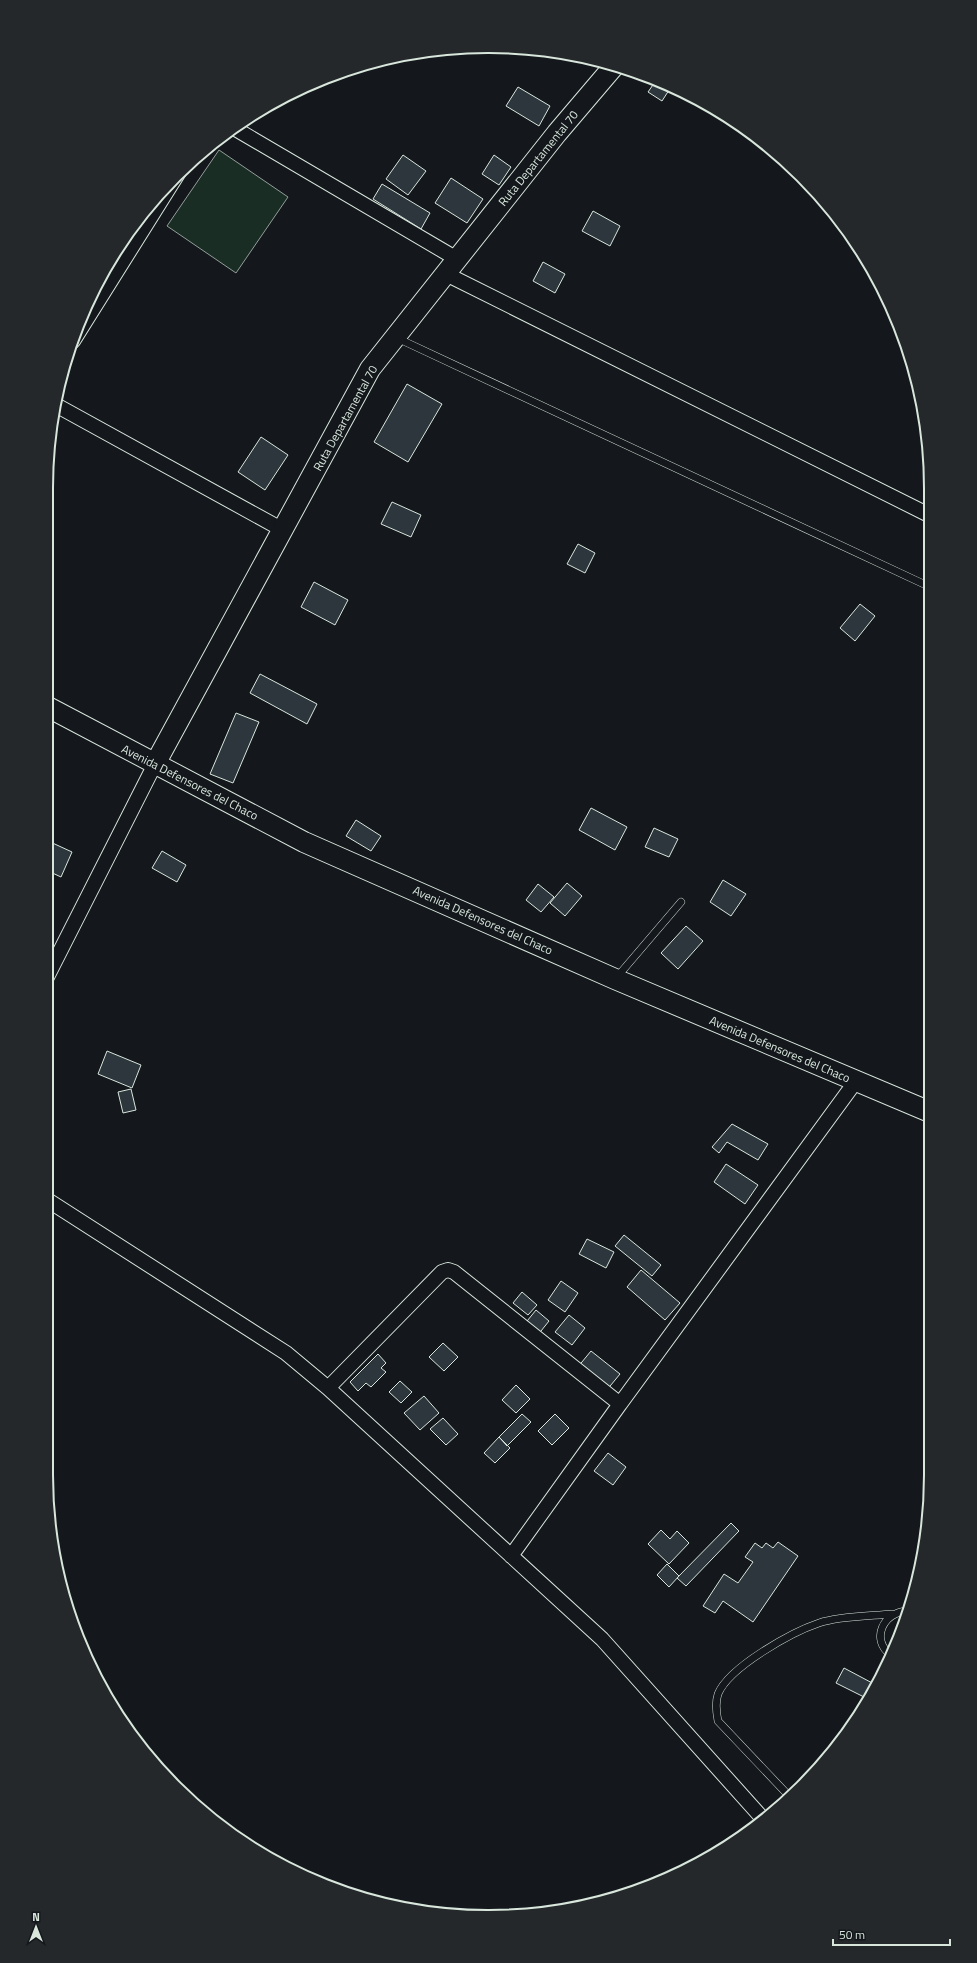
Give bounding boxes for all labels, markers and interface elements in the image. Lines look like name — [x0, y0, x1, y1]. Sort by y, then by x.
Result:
street label: Ruta Departamental 70 — [493, 106, 583, 210]
street label: Ruta Departamental 70 — [308, 361, 382, 475]
street label: Avenida Defensores del Chaco — [118, 739, 262, 825]
street label: Avenida Defensores del Chaco — [410, 881, 556, 959]
street label: Avenida Defensores del Chaco — [707, 1011, 853, 1087]
north arrow — [16, 1907, 56, 1947]
text: N — [32, 1909, 40, 1925]
scale bar — [833, 1921, 950, 1947]
text: 50 m — [839, 1925, 865, 1944]

